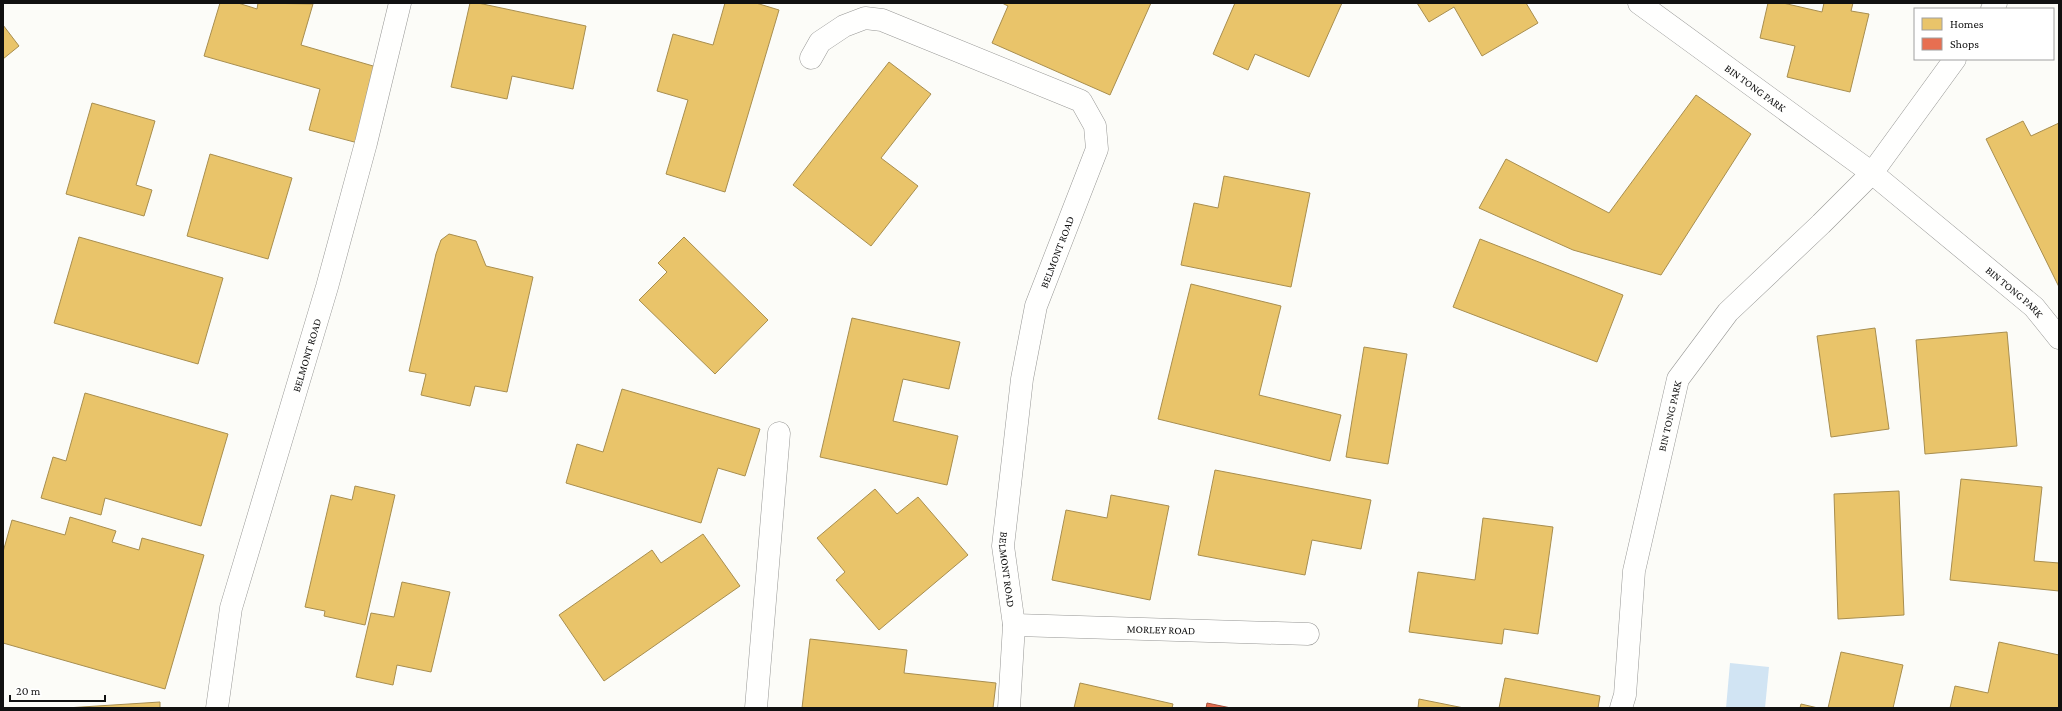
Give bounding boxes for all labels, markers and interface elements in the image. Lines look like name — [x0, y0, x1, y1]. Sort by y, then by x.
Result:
legend — [1914, 8, 2054, 60]
text: Homes — [1950, 17, 1984, 31]
text: Shops — [1950, 37, 1979, 51]
street label: BIN TONG PARK — [1723, 62, 1789, 114]
street label: BELMONT ROAD — [1038, 214, 1076, 290]
street label: BIN TONG PARK — [1983, 264, 2046, 320]
street label: BELMONT ROAD — [290, 317, 323, 393]
street label: BIN TONG PARK — [1656, 379, 1684, 452]
street label: BELMONT ROAD — [997, 531, 1017, 608]
street label: MORLEY ROAD — [1126, 622, 1195, 637]
scale bar — [10, 677, 105, 703]
text: 20 m — [16, 684, 41, 698]

